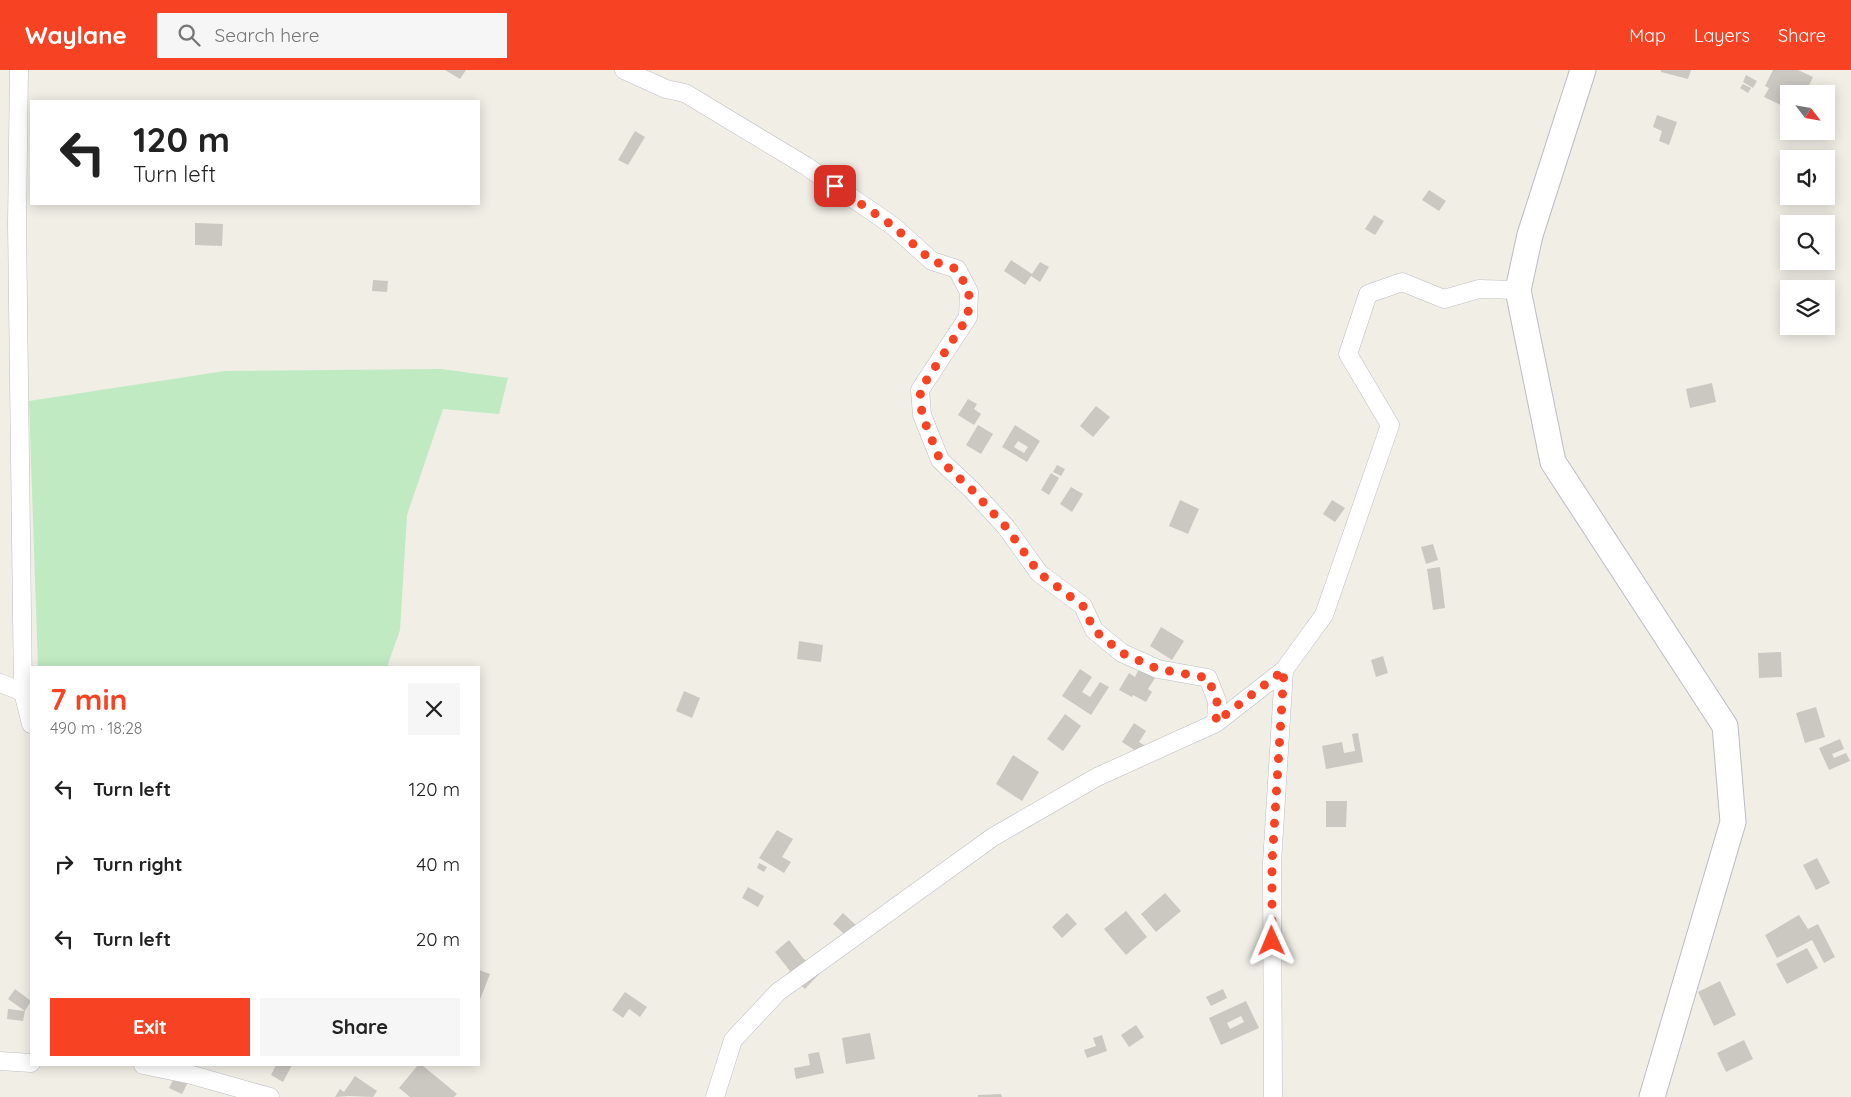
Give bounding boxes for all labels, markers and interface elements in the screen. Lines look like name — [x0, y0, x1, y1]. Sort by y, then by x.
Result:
search box — [157, 13, 507, 58]
text: Waylane — [25, 20, 127, 50]
icon: search — [175, 21, 203, 49]
text: Search here — [215, 23, 319, 47]
text: Map — [1629, 24, 1666, 47]
text: Layers — [1694, 24, 1750, 47]
text: Share — [1778, 24, 1826, 47]
north arrow — [1780, 85, 1835, 140]
map controls — [1780, 85, 1835, 335]
text: 120 m — [133, 117, 230, 161]
icon: left — [50, 120, 115, 185]
button: sound — [1780, 150, 1835, 205]
text: Turn left — [133, 160, 216, 188]
pin — [814, 165, 856, 207]
icon: arrive — [821, 172, 849, 200]
button: search — [1780, 215, 1835, 270]
button: layers — [1780, 280, 1835, 335]
text: 7 min — [50, 680, 128, 718]
button: close — [408, 683, 460, 735]
text: 490 m · 18:28 — [50, 718, 142, 738]
icon: left — [50, 775, 78, 803]
text: Turn left — [93, 777, 171, 801]
text: 120 m — [409, 777, 460, 801]
icon: right — [50, 850, 78, 878]
text: Turn right — [93, 852, 182, 876]
text: 40 m — [416, 852, 460, 876]
position arrow — [1245, 914, 1297, 966]
icon: left — [50, 925, 78, 953]
text: Turn left — [93, 927, 171, 951]
text: 20 m — [416, 927, 460, 951]
button: Exit — [50, 998, 250, 1056]
button: Share — [260, 998, 460, 1056]

